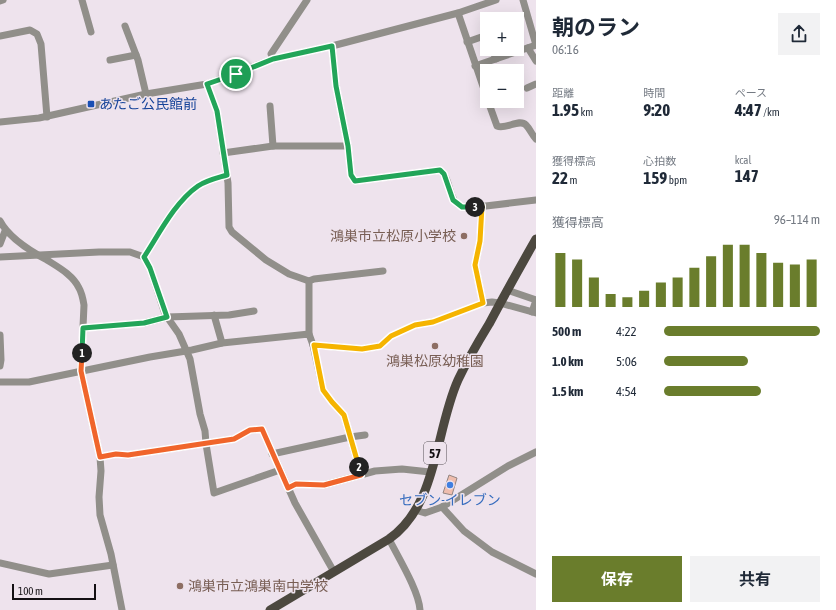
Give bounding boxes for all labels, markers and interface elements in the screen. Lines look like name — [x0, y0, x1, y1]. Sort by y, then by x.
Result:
map controls — [480, 12, 524, 108]
button: + — [480, 12, 524, 56]
button: share — [778, 13, 820, 55]
text: 朝のラン — [552, 14, 640, 40]
text: 06:16 — [552, 42, 579, 57]
pin — [219, 57, 253, 91]
icon: arrive — [225, 63, 247, 85]
button: − — [480, 64, 524, 108]
text: 距離 — [552, 87, 574, 99]
text: 時間 — [643, 87, 665, 99]
text: ペース — [735, 87, 767, 99]
place label: あたご公民館前 — [99, 96, 197, 112]
marker: あたご公民館前 — [86, 99, 96, 109]
text: 1.95 — [552, 100, 579, 120]
text: 9:20 — [643, 100, 670, 120]
text: 4:47 — [735, 100, 762, 120]
text: km — [579, 106, 593, 118]
text: /km — [762, 106, 780, 118]
text: kcal — [735, 154, 751, 166]
text: 獲得標高 — [552, 155, 596, 167]
text: 心拍数 — [643, 155, 676, 167]
text: 147 — [735, 166, 759, 186]
text: 22 — [552, 168, 568, 188]
text: 159 — [643, 168, 667, 188]
text: m — [568, 174, 577, 186]
text: bpm — [667, 174, 687, 186]
pin: 3 — [465, 197, 485, 217]
text: 3 — [472, 201, 478, 213]
text: 96–114 m — [774, 212, 820, 227]
text: 獲得標高 — [552, 215, 604, 230]
place label: 鴻巣市立松原小学校 — [330, 228, 456, 244]
marker: 鴻巣市立松原小学校 — [459, 231, 469, 241]
text: 500 m — [552, 324, 581, 339]
text: 4:22 — [616, 324, 637, 339]
marker: 鴻巣松原幼稚園 — [430, 341, 440, 351]
pin: 1 — [72, 343, 92, 363]
text: 1 — [79, 347, 85, 359]
place label: 鴻巣松原幼稚園 — [386, 353, 484, 369]
text: 1.0 km — [552, 354, 583, 369]
text: 5:06 — [616, 354, 637, 369]
text: 1.5 km — [552, 384, 583, 399]
text: 4:54 — [616, 384, 637, 399]
road number: 57 — [424, 442, 446, 464]
pin: 2 — [349, 457, 369, 477]
text: 2 — [356, 461, 362, 473]
marker: セブン-イレブン — [445, 480, 455, 490]
place label: セブン-イレブン — [399, 492, 501, 508]
button: 保存 — [552, 556, 682, 602]
button: 共有 — [690, 556, 820, 602]
place label: 鴻巣市立鴻巣南中学校 — [188, 578, 328, 594]
marker: 鴻巣市立鴻巣南中学校 — [175, 581, 185, 591]
scale bar — [12, 582, 96, 601]
text: 100 m — [18, 585, 43, 597]

